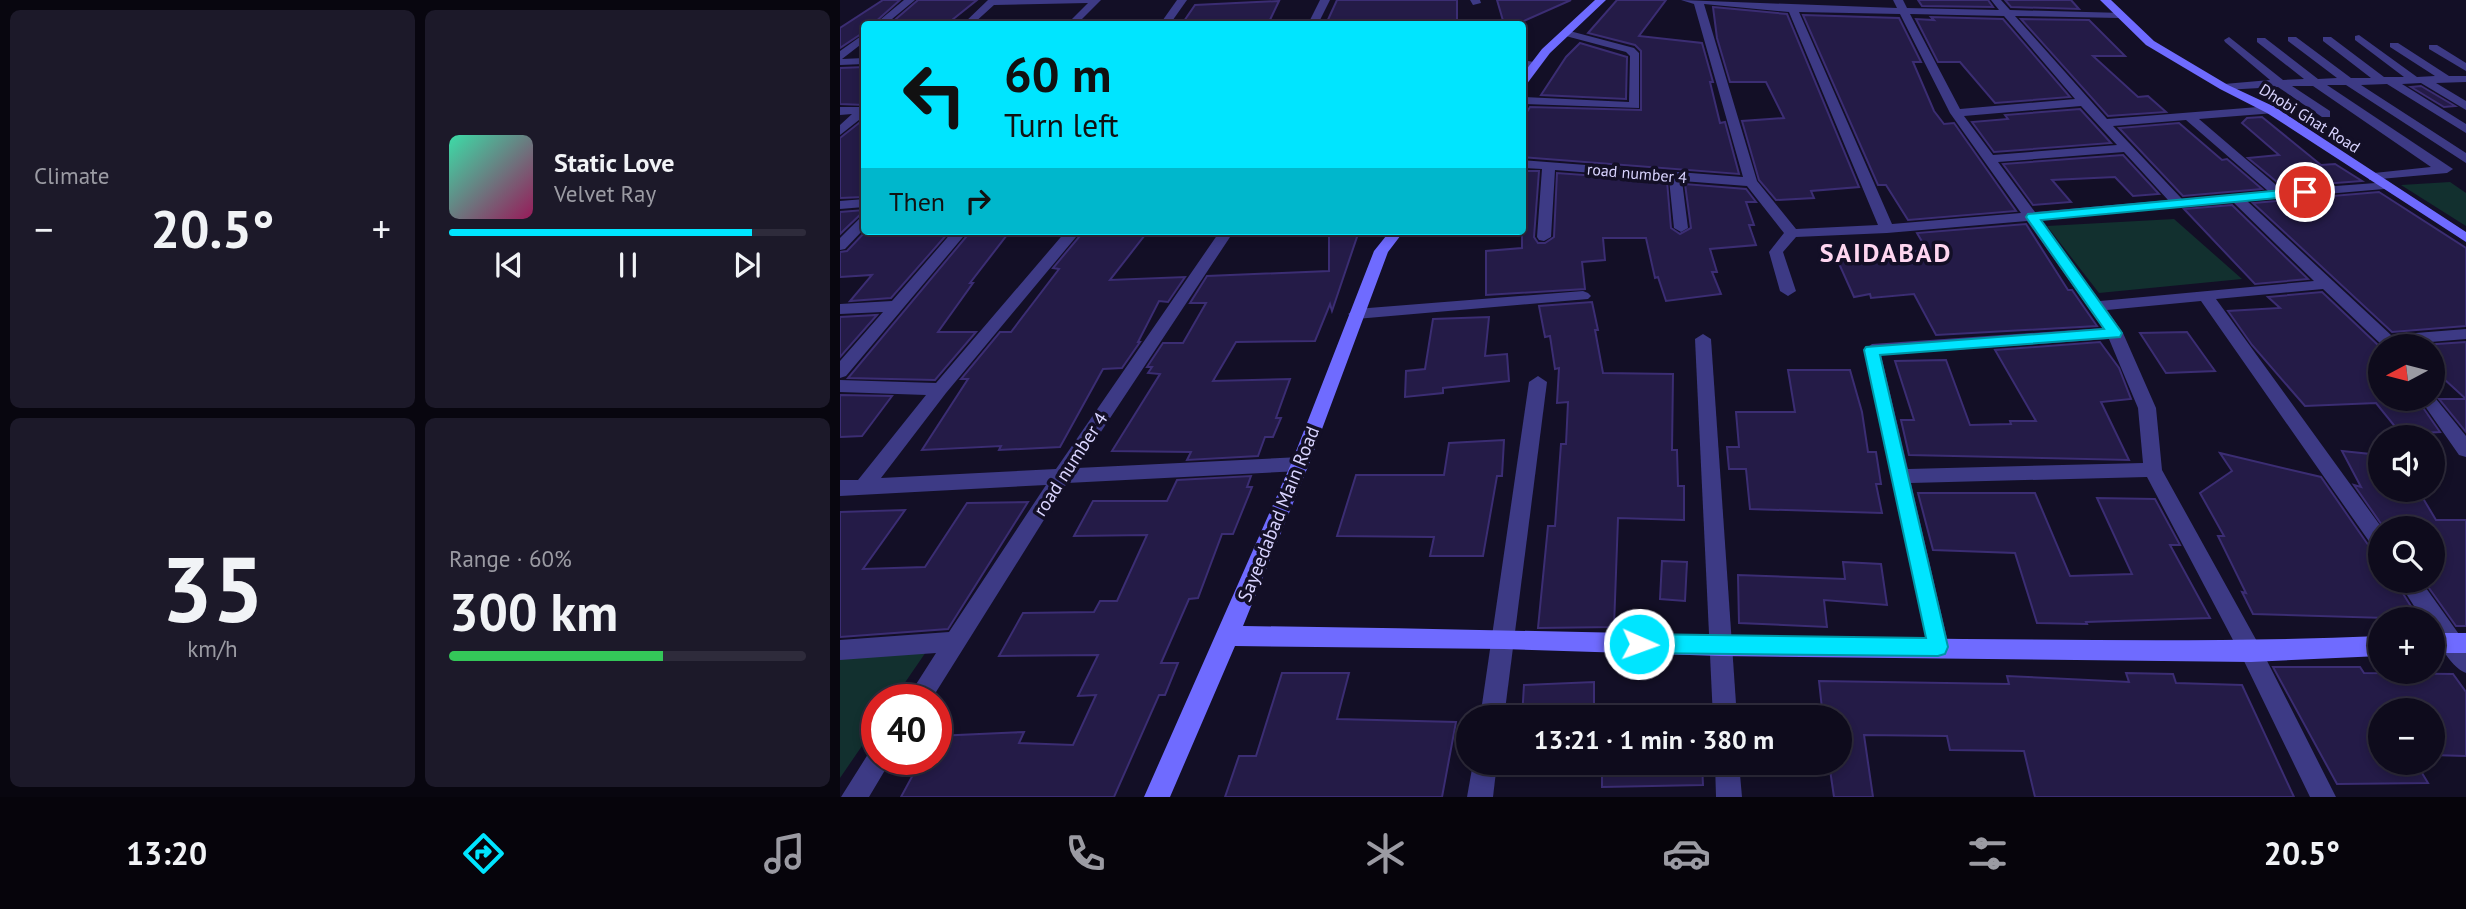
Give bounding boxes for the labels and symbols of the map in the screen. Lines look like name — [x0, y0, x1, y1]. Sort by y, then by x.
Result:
street label: Dhobi Ghat Road — [2256, 79, 2364, 157]
street label: road number 4 — [1586, 159, 1688, 187]
pin — [2275, 162, 2335, 222]
district label: SAIDABAD — [1820, 236, 1952, 269]
north arrow — [2368, 334, 2445, 411]
street label: road number 4 — [1027, 407, 1113, 521]
street label: Sayeedabad Main Road — [1232, 423, 1324, 605]
position arrow — [1602, 607, 1676, 681]
speed limit sign: 40 — [861, 684, 952, 775]

